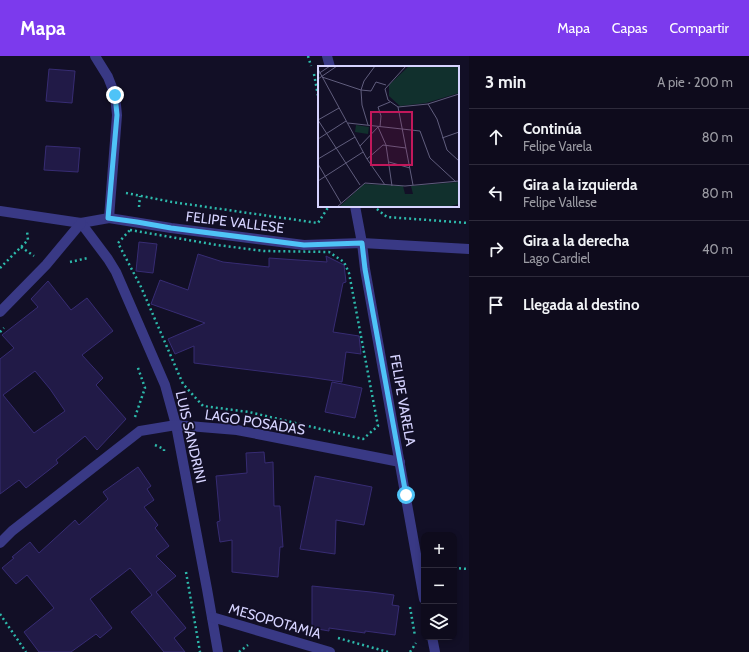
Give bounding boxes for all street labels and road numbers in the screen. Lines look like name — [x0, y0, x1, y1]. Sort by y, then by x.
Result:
street label: FELIPE VALLESE — [185, 207, 285, 237]
street label: FELIPE VARELA — [386, 353, 420, 448]
street label: LUIS SANDRINI — [172, 389, 210, 485]
street label: LAGO POSADAS — [204, 405, 306, 439]
street label: MESOPOTAMIA — [227, 599, 324, 643]

